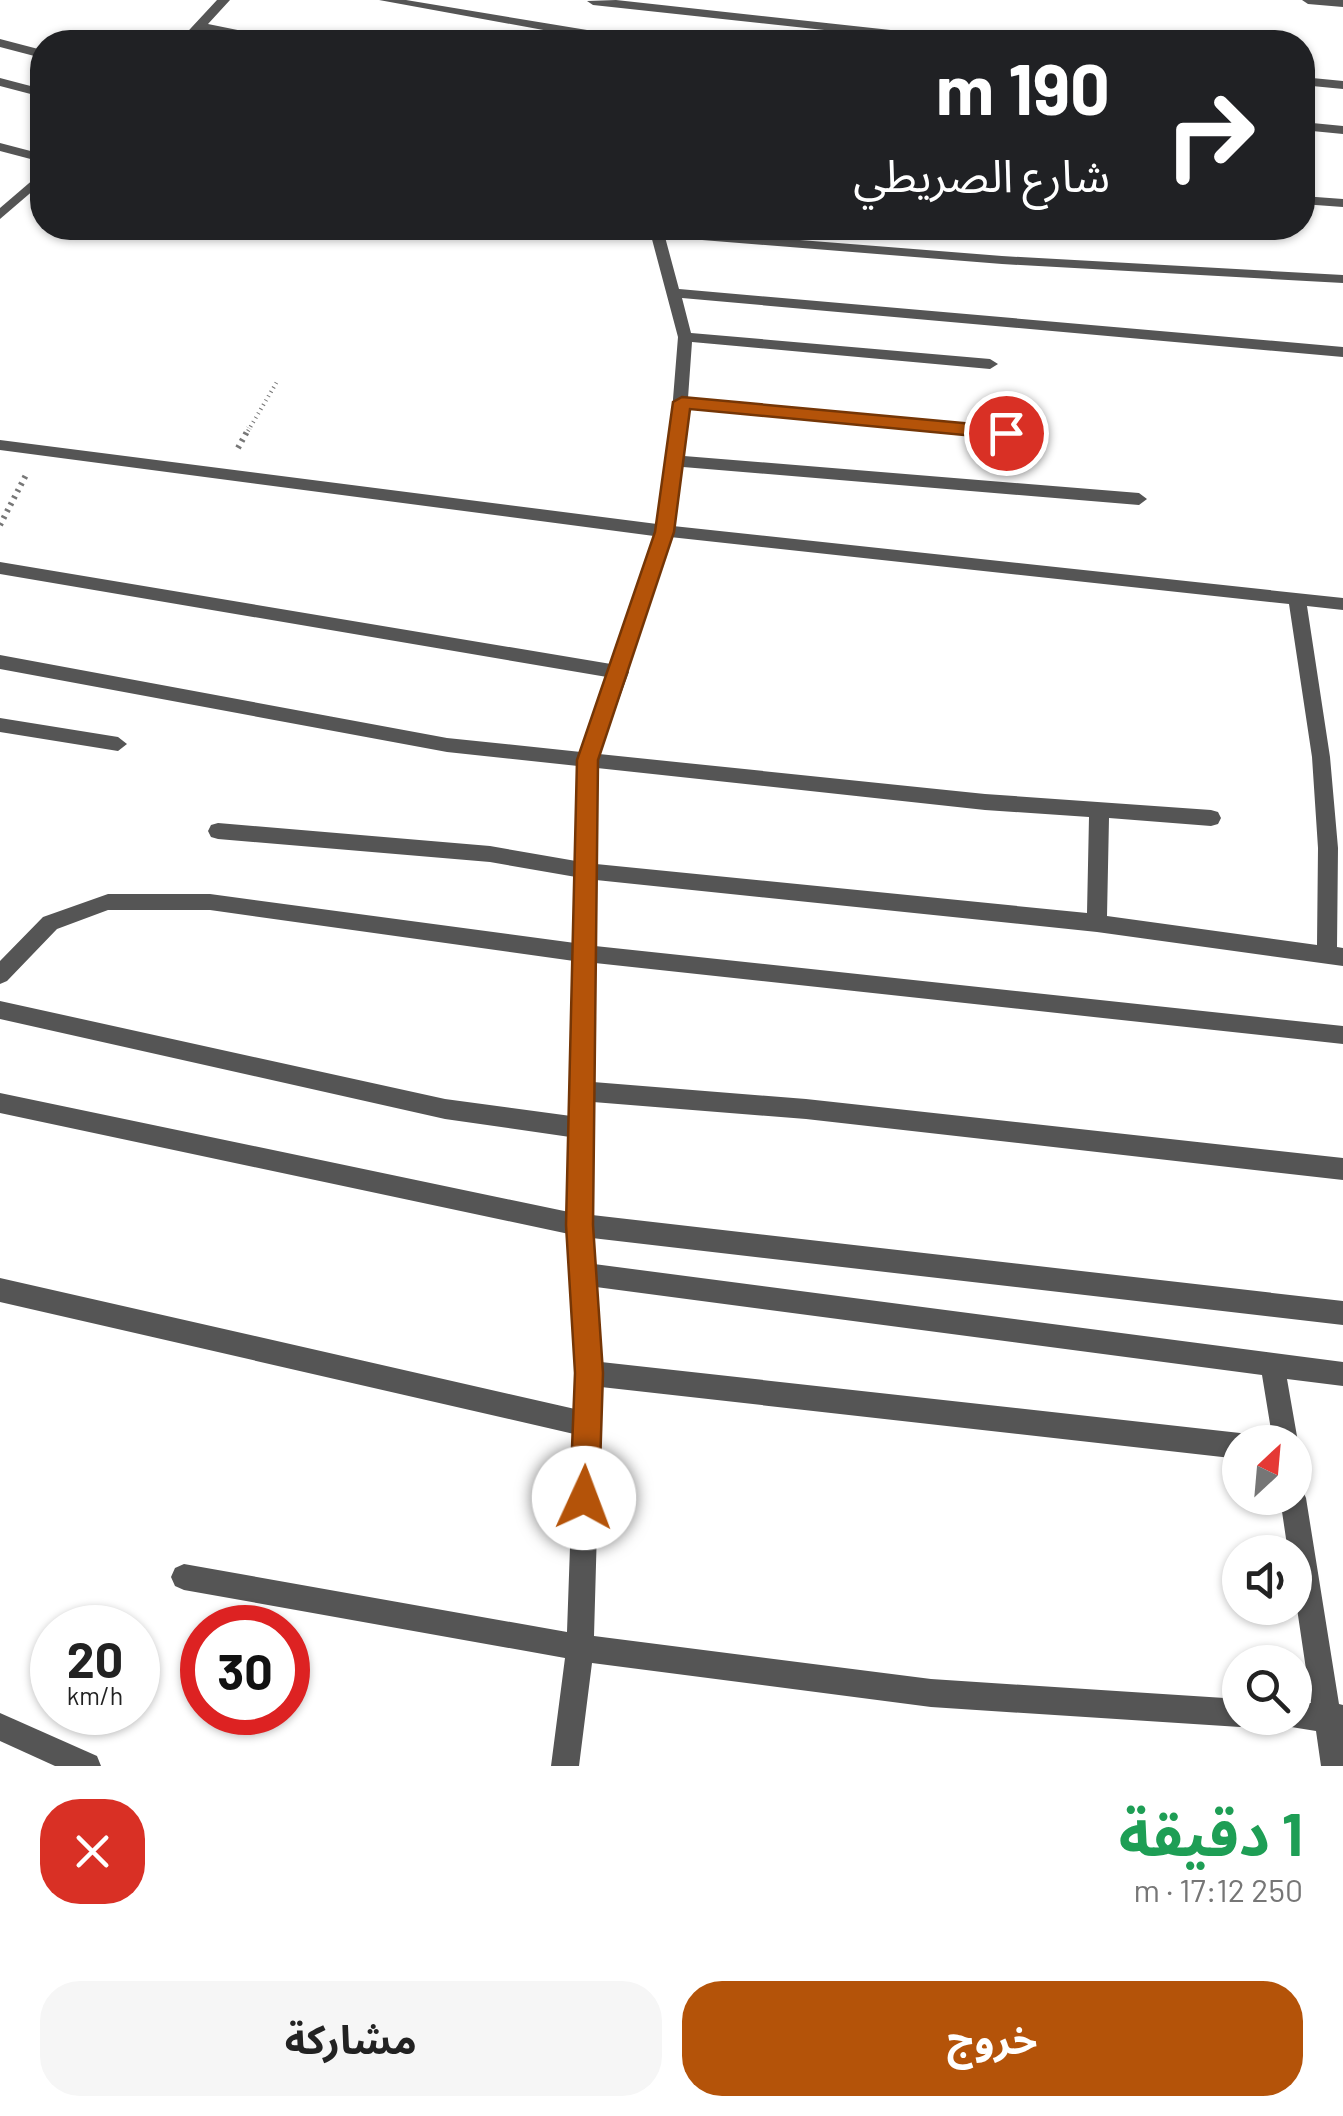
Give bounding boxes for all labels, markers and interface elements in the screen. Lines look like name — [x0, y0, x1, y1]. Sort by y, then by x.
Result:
text: 190 m — [936, 45, 1110, 129]
icon: right — [1145, 70, 1275, 200]
text: شارع الصريطي — [853, 147, 1110, 201]
pin — [964, 391, 1049, 476]
icon: arrive — [979, 406, 1034, 461]
north arrow — [1222, 1425, 1312, 1515]
map controls — [1222, 1425, 1312, 1735]
position arrow — [532, 1446, 636, 1550]
button: sound — [1222, 1535, 1312, 1625]
speed limit sign: 30 — [180, 1605, 310, 1735]
text: 20 — [67, 1628, 123, 1688]
button: search — [1222, 1645, 1312, 1735]
text: km/h — [67, 1680, 123, 1710]
text: 1 دقيقة — [1119, 1796, 1303, 1868]
button: close — [40, 1799, 145, 1904]
text: 250 m · 17:12 — [1133, 1870, 1303, 1908]
button: مشاركة — [40, 1981, 662, 2096]
button: خروج — [682, 1981, 1303, 2096]

